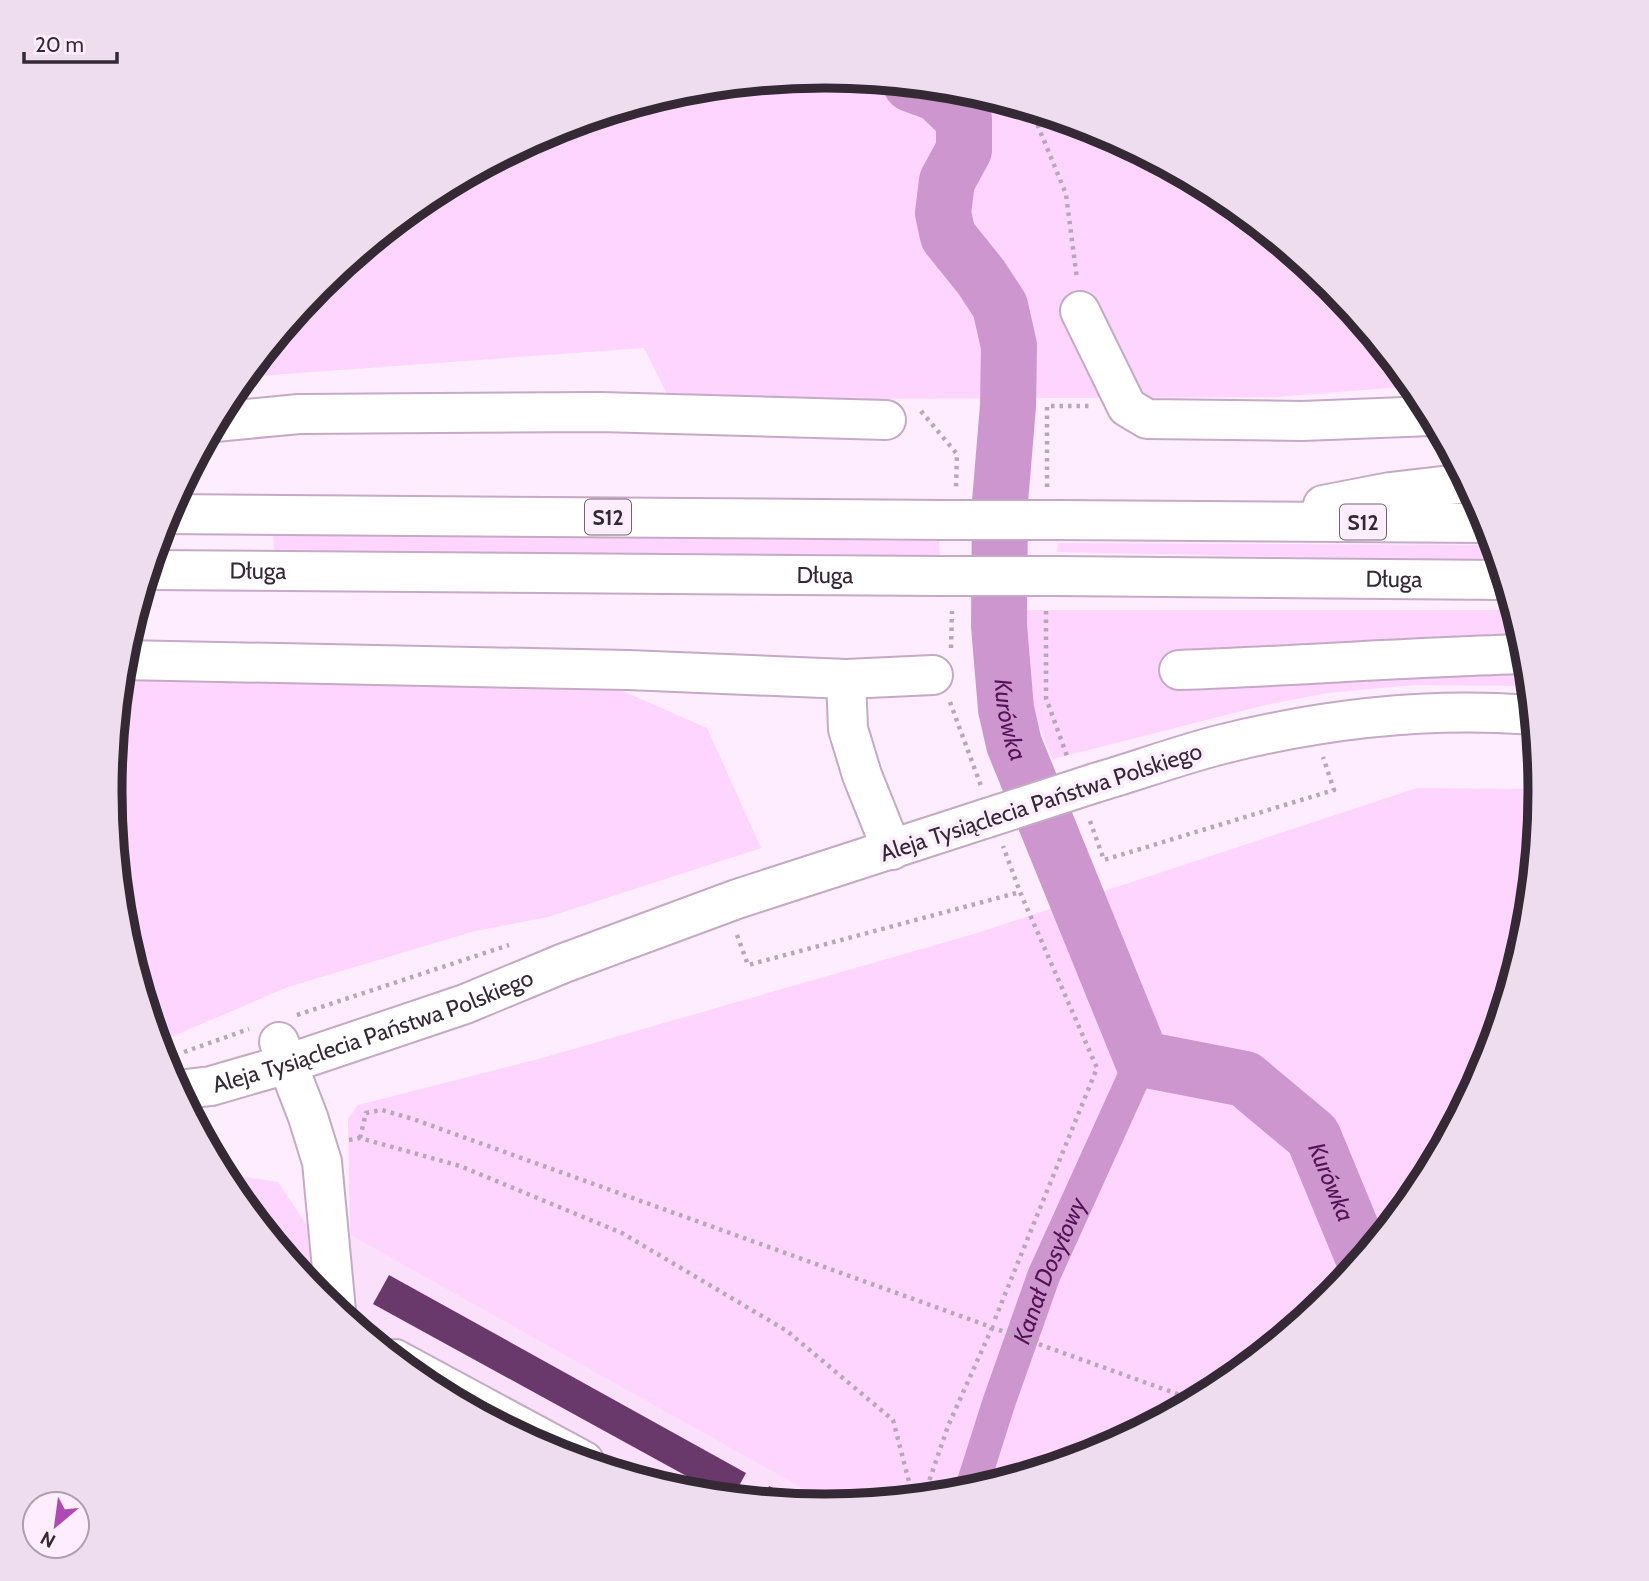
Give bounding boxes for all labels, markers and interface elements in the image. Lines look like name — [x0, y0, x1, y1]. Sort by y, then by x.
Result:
scale bar — [24, 21, 117, 65]
text: 20 m — [35, 32, 84, 57]
road number: S12 — [585, 500, 631, 534]
road number: S12 — [1340, 504, 1386, 540]
street label: Długa — [230, 557, 286, 585]
street label: Długa — [797, 561, 853, 589]
street label: Długa — [1365, 565, 1422, 593]
water label: Kurówka — [989, 678, 1034, 765]
street label: Aleja Tysiąclecia Państwa Polskiego — [876, 737, 1206, 867]
street label: Aleja Tysiąclecia Państwa Polskiego — [209, 963, 537, 1099]
water label: Kurówka — [1303, 1138, 1361, 1226]
water label: Kanał Dosyłowy — [1006, 1192, 1092, 1348]
north arrow — [21, 1490, 91, 1560]
text: N — [37, 1526, 59, 1553]

